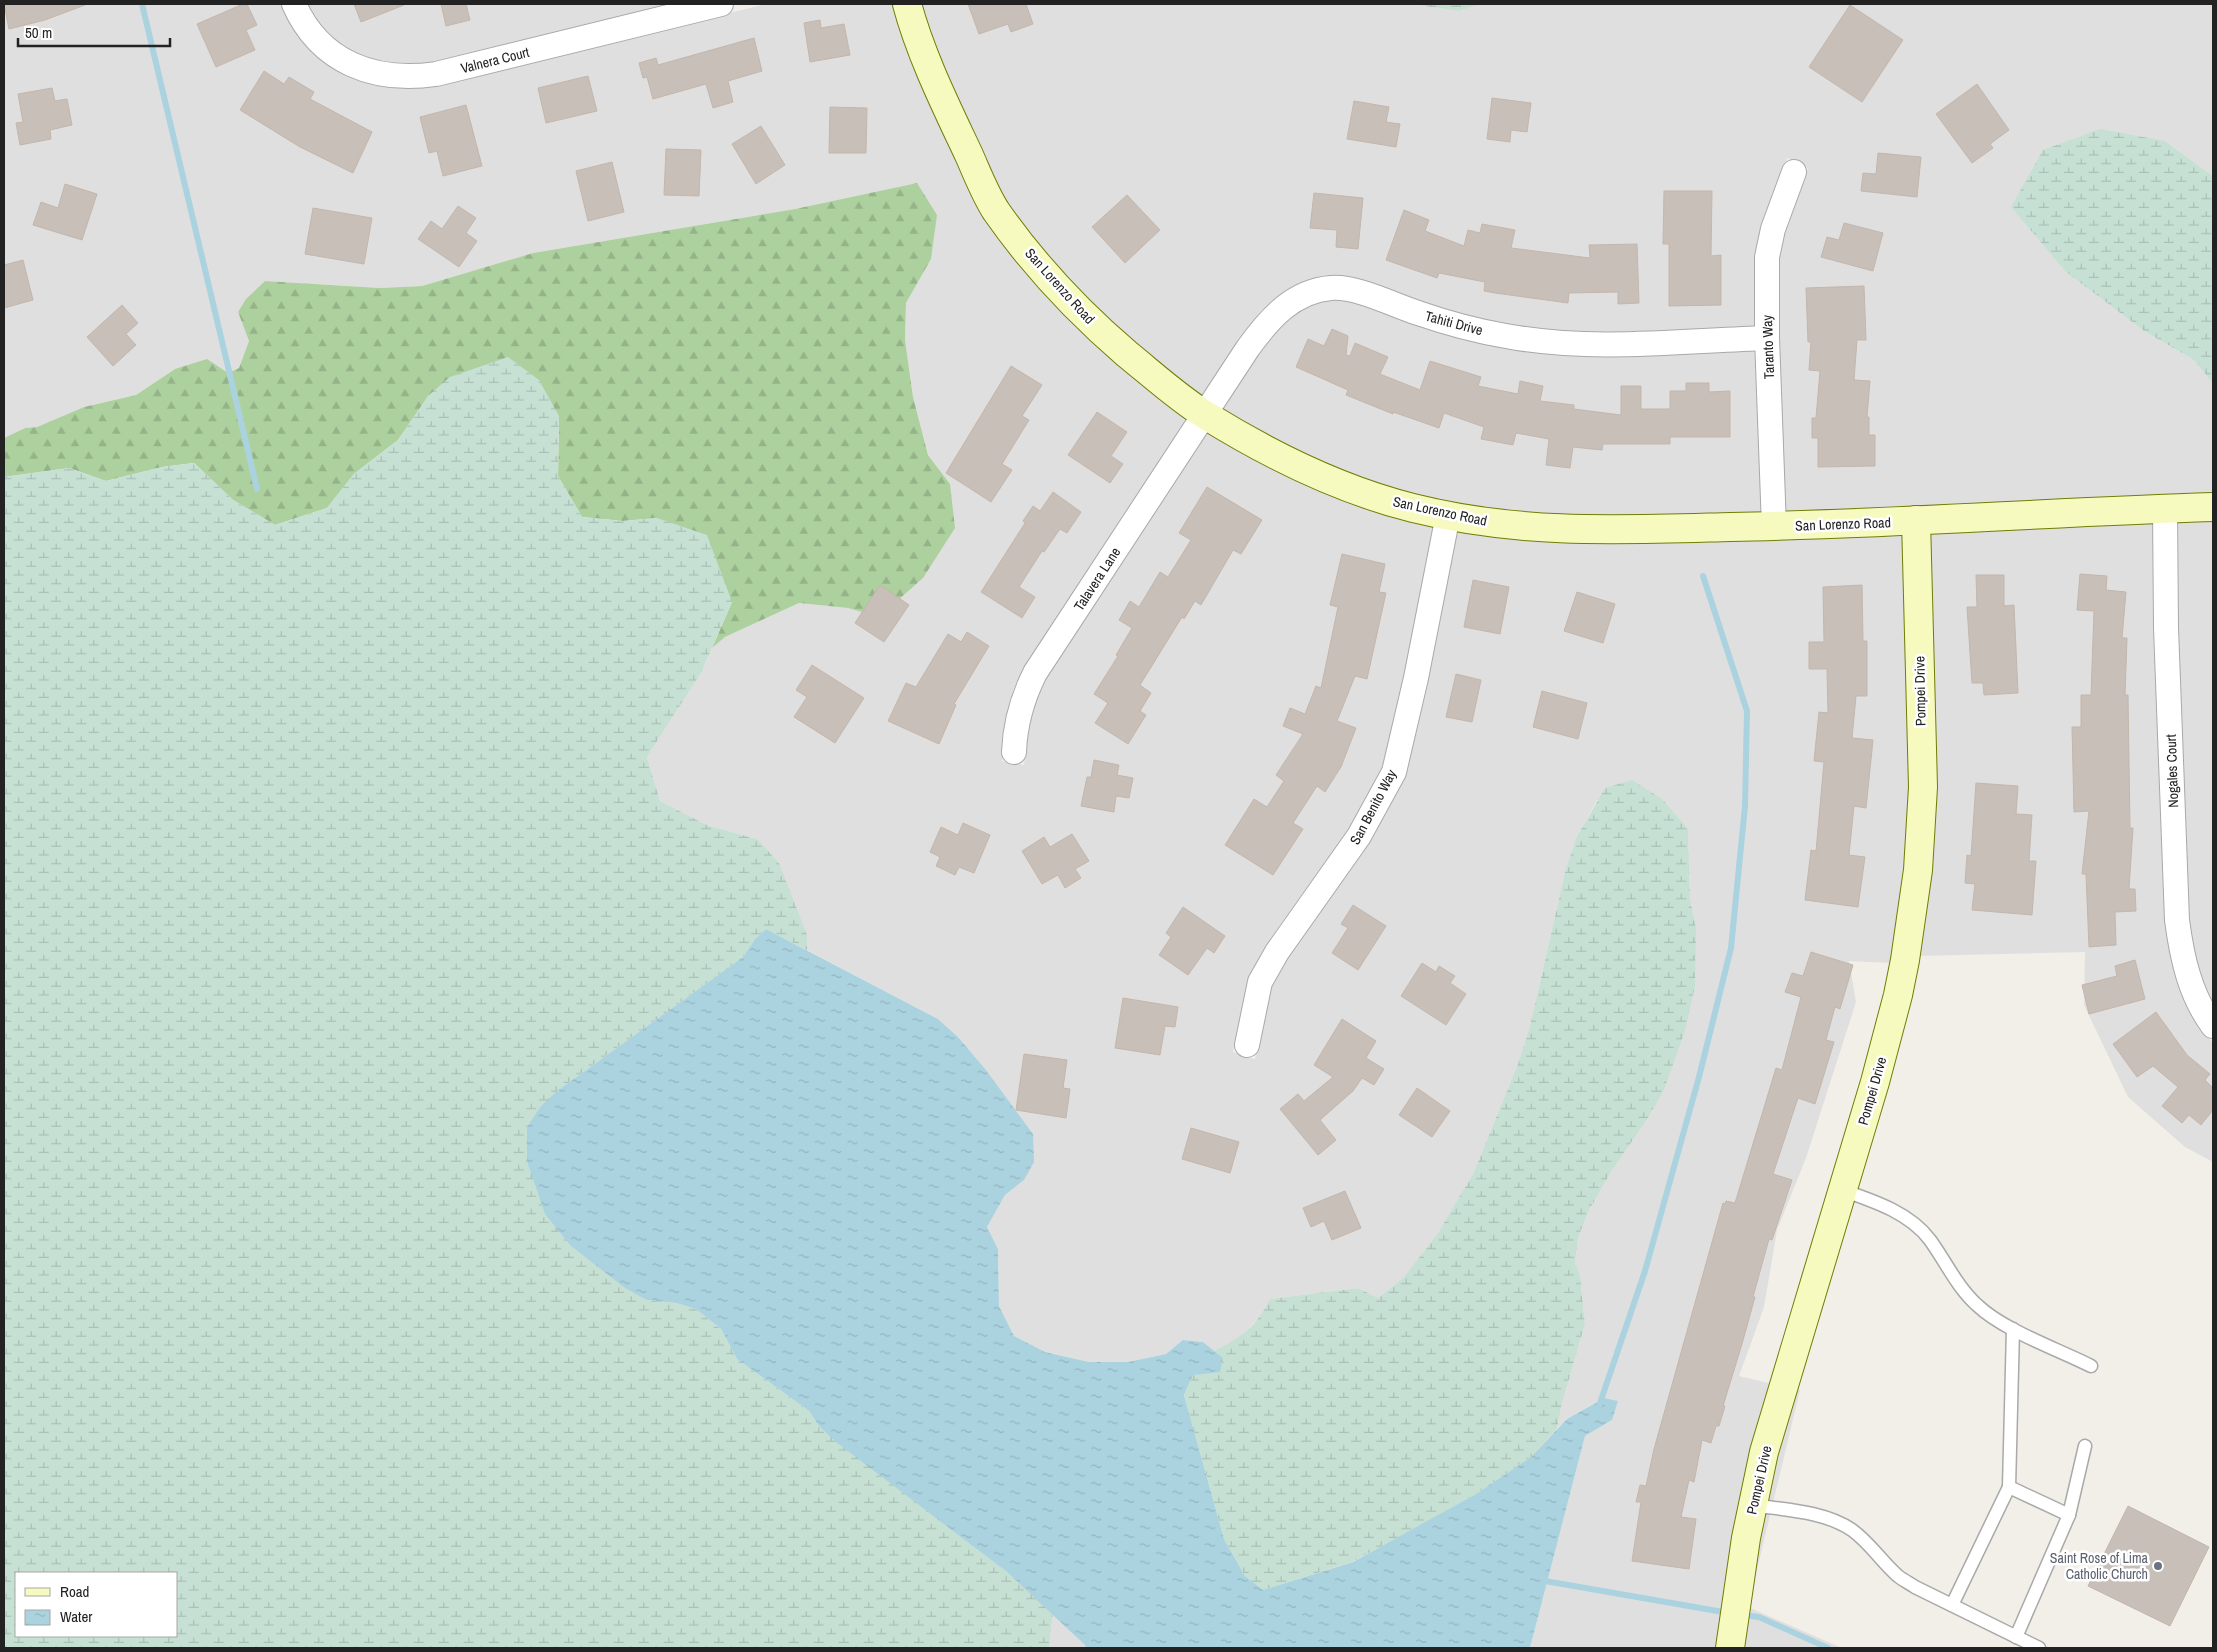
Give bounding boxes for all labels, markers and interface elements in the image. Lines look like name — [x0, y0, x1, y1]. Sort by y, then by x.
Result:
scale bar — [18, 15, 170, 47]
text: 50 m — [25, 22, 52, 43]
street label: Valnera Court — [459, 43, 531, 77]
street label: San Lorenzo Road — [1021, 244, 1099, 328]
street label: Tahiti Drive — [1423, 307, 1485, 339]
street label: Taranto Way — [1758, 314, 1778, 379]
street label: San Lorenzo Road — [1391, 492, 1489, 530]
street label: San Lorenzo Road — [1795, 513, 1891, 535]
street label: Talavera Lane — [1070, 544, 1124, 614]
street label: Pompei Drive — [1910, 656, 1930, 726]
street label: Nogales Court — [2162, 734, 2182, 808]
street label: San Benito Way — [1346, 766, 1400, 848]
street label: Pompei Drive — [1854, 1055, 1890, 1127]
street label: Pompei Drive — [1742, 1444, 1776, 1516]
place label: Saint Rose of Lima Catholic Church — [2050, 1549, 2149, 1583]
marker: Saint Rose of Lima Catholic Church — [2152, 1560, 2164, 1572]
legend — [15, 1572, 178, 1637]
text: Road — [60, 1581, 89, 1602]
text: Water — [60, 1606, 92, 1627]

